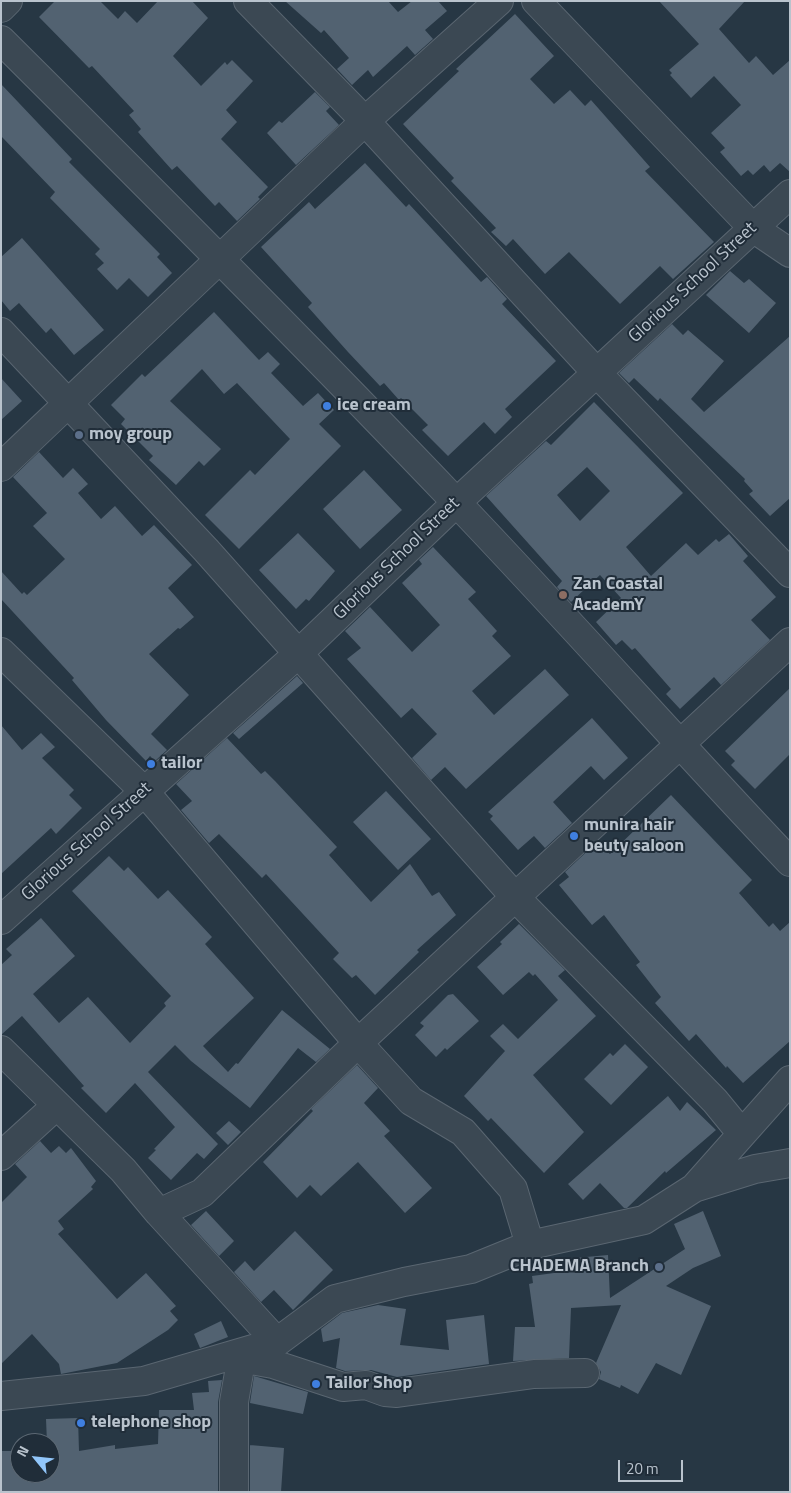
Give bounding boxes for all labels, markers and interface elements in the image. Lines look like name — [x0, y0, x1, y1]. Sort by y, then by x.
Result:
street label: Glorious School Street — [625, 218, 761, 348]
place label: ice cream — [337, 395, 411, 417]
marker: ice cream — [321, 400, 333, 412]
place label: moy group — [89, 424, 172, 446]
marker: moy group — [73, 429, 85, 441]
street label: Glorious School Street — [329, 493, 465, 625]
place label: Zan Coastal AcademY — [573, 574, 663, 616]
marker: Zan Coastal AcademY — [557, 589, 569, 601]
place label: tailor — [161, 753, 203, 775]
marker: tailor — [145, 758, 157, 770]
street label: Glorious School Street — [18, 778, 156, 906]
place label: munira hair beuty saloon — [584, 815, 684, 858]
marker: munira hair beuty saloon — [568, 830, 580, 842]
place label: CHADEMA Branch — [510, 1256, 649, 1278]
marker: CHADEMA Branch — [653, 1261, 665, 1273]
place label: Tailor Shop — [326, 1373, 412, 1395]
marker: Tailor Shop — [310, 1378, 322, 1390]
place label: telephone shop — [91, 1412, 211, 1434]
marker: telephone shop — [75, 1417, 87, 1429]
north arrow — [10, 1433, 60, 1483]
text: N — [11, 1442, 34, 1460]
scale bar — [621, 1450, 686, 1482]
text: 20 m — [626, 1457, 659, 1480]

